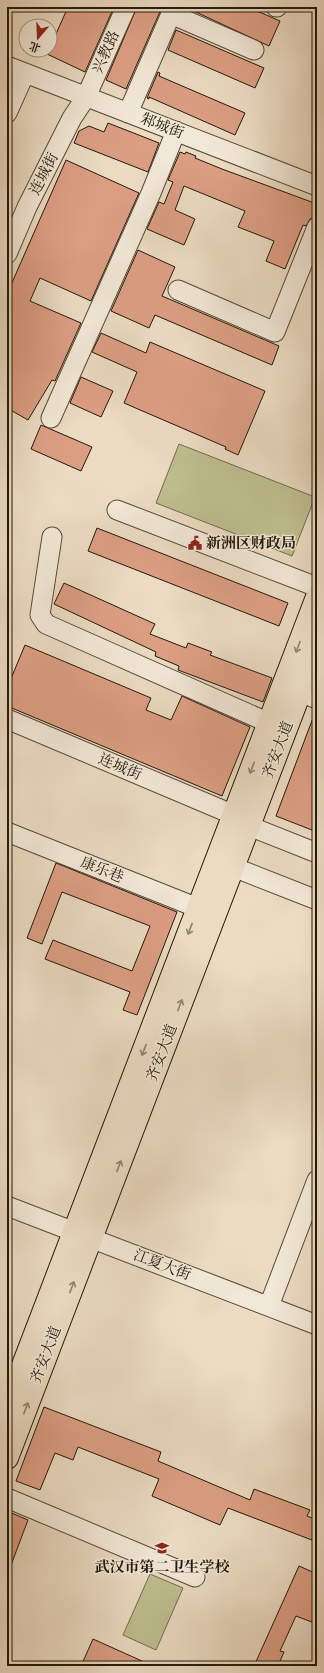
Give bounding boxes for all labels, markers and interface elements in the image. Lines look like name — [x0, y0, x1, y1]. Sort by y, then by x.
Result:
north arrow — [18, 18, 58, 58]
street label: 兴教路 — [88, 28, 124, 76]
text: 北 — [28, 38, 43, 55]
street label: 邾城街 — [138, 109, 186, 143]
street label: 连城街 — [25, 150, 63, 198]
place label: 新洲区财政局 — [206, 534, 296, 553]
public building icon: 新洲区财政局 — [187, 535, 203, 551]
one-way arrow — [294, 640, 302, 652]
street label: 齐安大道 — [258, 719, 298, 781]
street label: 连城街 — [96, 749, 144, 785]
one-way arrow — [247, 761, 255, 773]
street label: 康乐巷 — [78, 853, 126, 887]
one-way arrow — [185, 922, 193, 934]
one-way arrow — [177, 999, 185, 1011]
street label: 齐安大道 — [142, 1022, 182, 1084]
one-way arrow — [139, 1043, 147, 1055]
one-way arrow — [115, 1160, 123, 1172]
street label: 江夏大街 — [131, 1245, 193, 1285]
one-way arrow — [69, 1282, 77, 1294]
street label: 齐安大道 — [26, 1324, 66, 1386]
one-way arrow — [22, 1403, 30, 1415]
school or university icon: 武汉市第二卫生学校 — [154, 1540, 170, 1556]
place label: 武汉市第二卫生学校 — [94, 1558, 230, 1577]

